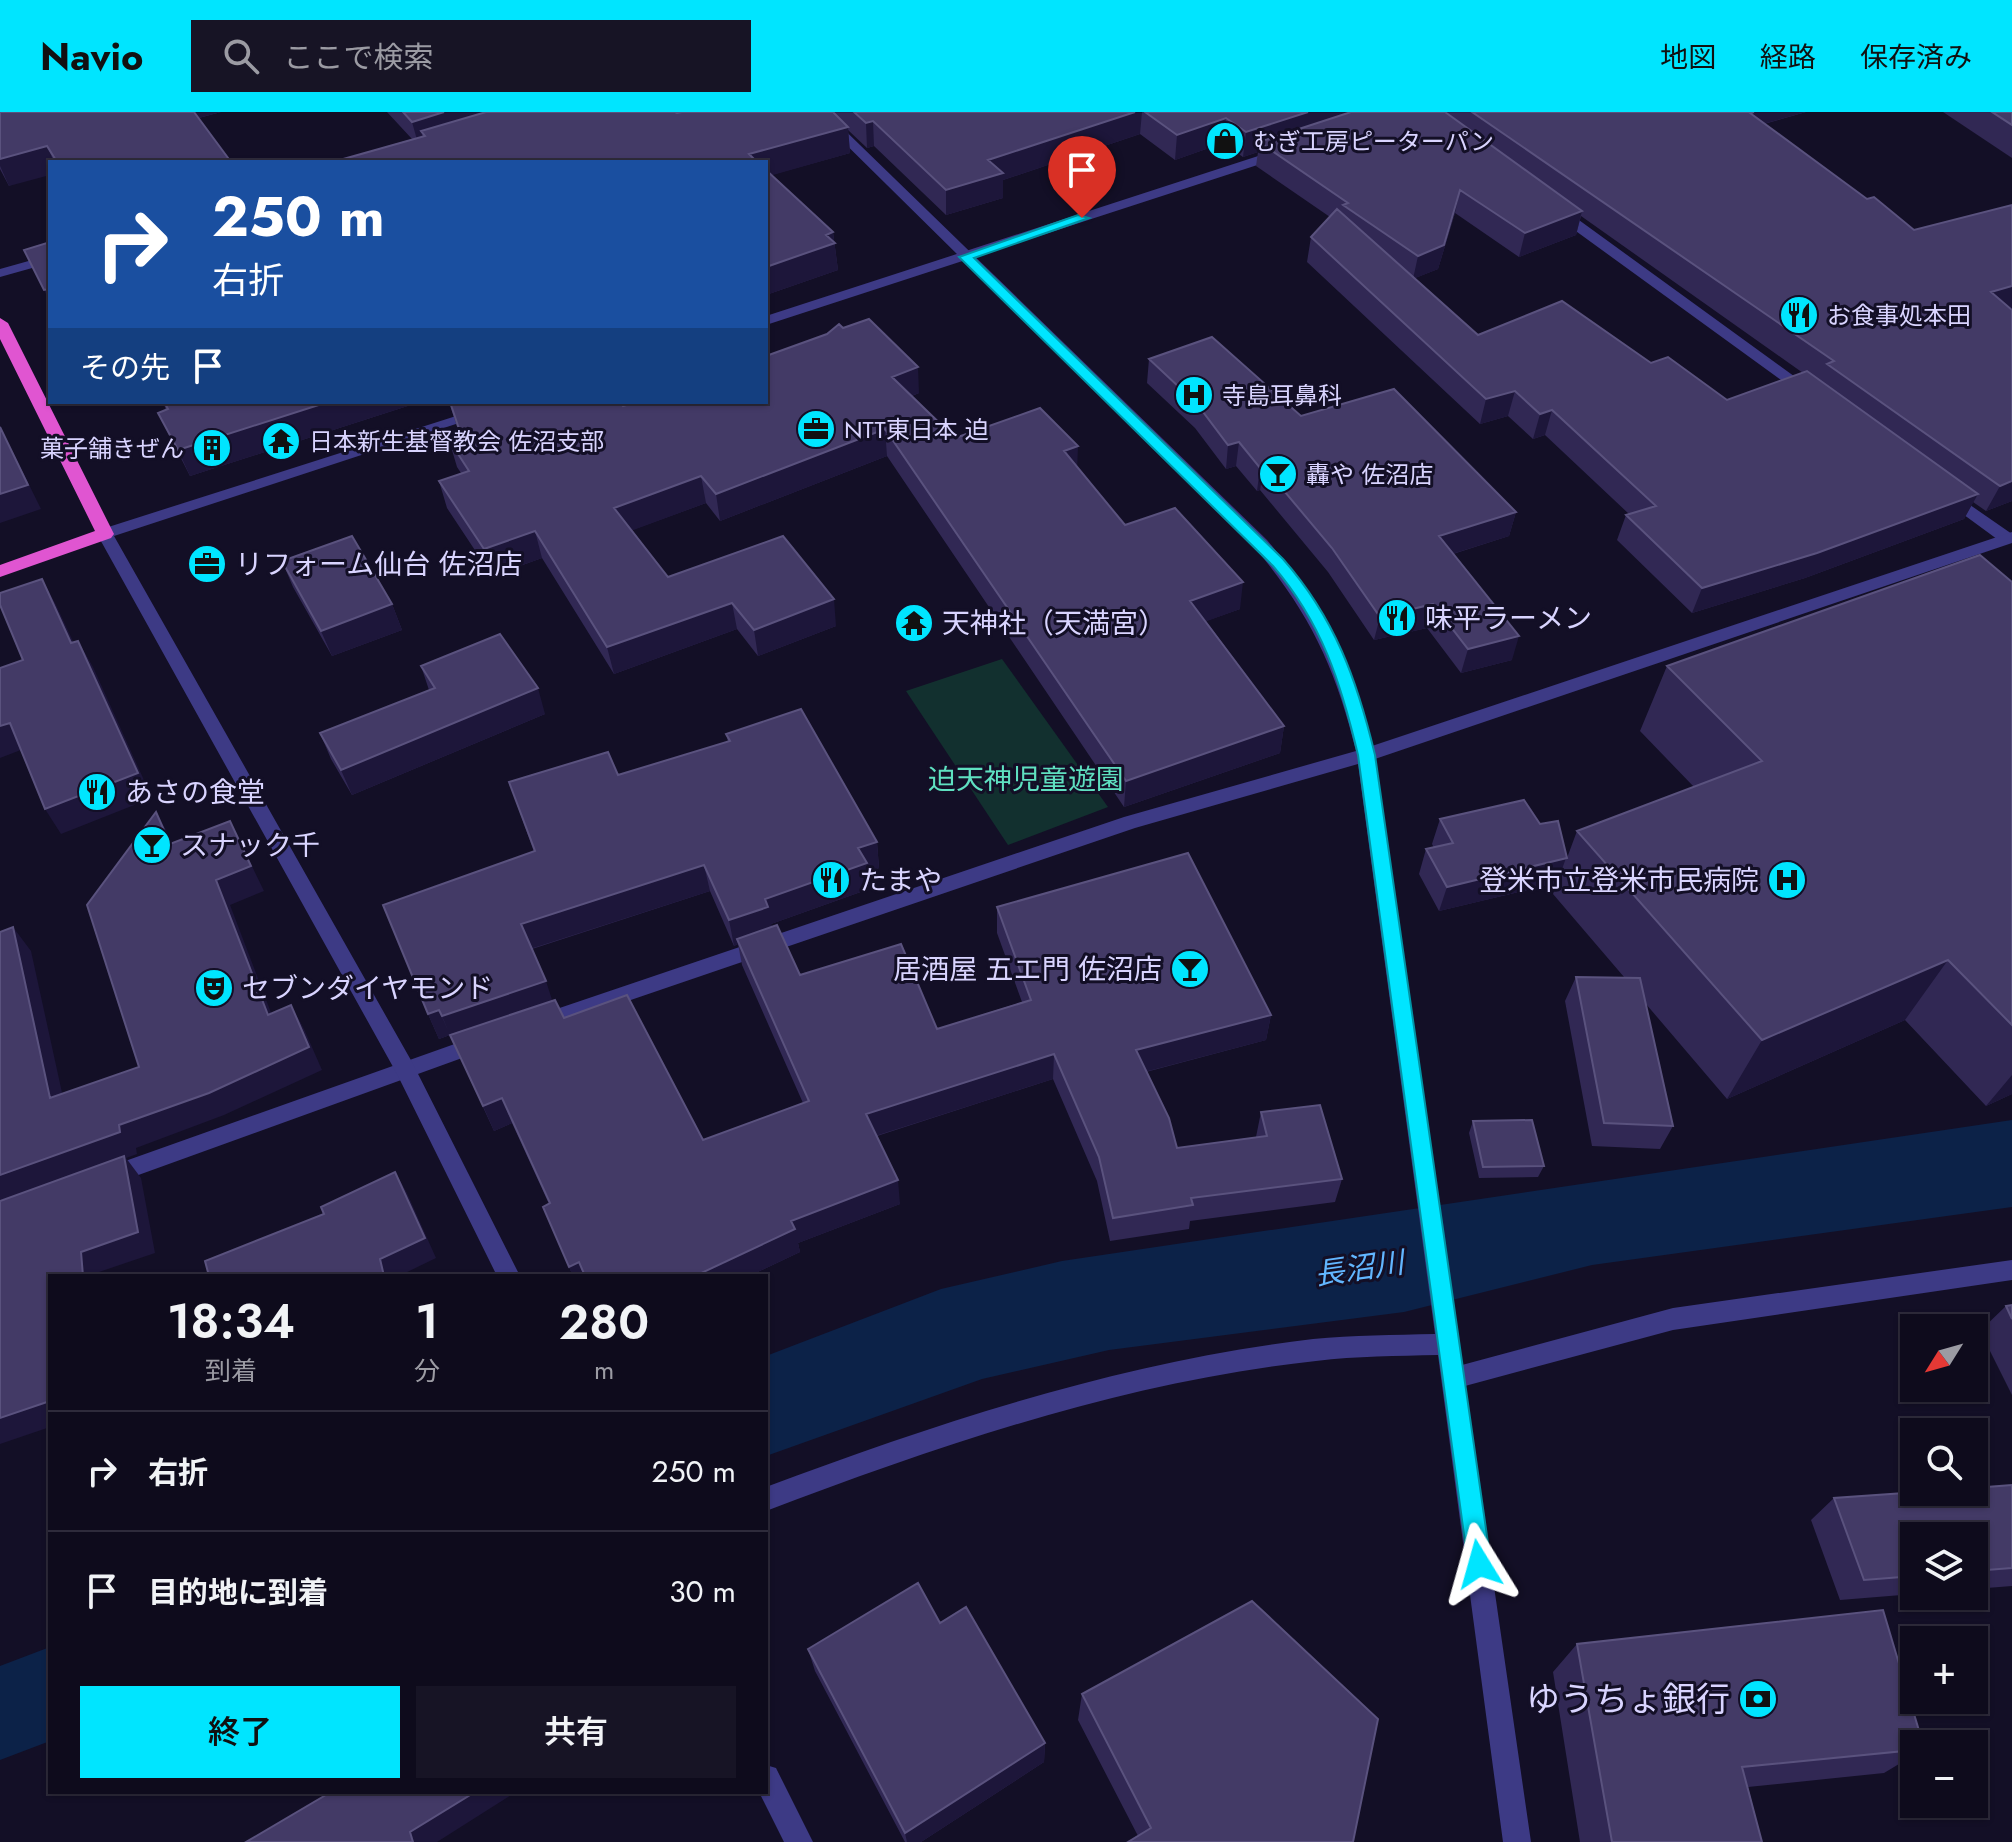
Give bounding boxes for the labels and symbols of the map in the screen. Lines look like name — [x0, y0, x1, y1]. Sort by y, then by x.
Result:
shop icon: むぎ工房ピーターパン — [1204, 120, 1246, 162]
place label: むぎ工房ピーターパン — [1253, 124, 1494, 159]
pin — [1048, 136, 1116, 218]
restaurant icon: お食事処本田 — [1778, 294, 1820, 336]
place label: お食事処本田 — [1827, 298, 1971, 333]
hospital icon: 寺島耳鼻科 — [1173, 374, 1215, 416]
place label: 寺島耳鼻科 — [1222, 378, 1342, 413]
office icon: NTT東日本 迫 — [795, 408, 837, 450]
place label: NTT東日本 迫 — [844, 412, 989, 447]
temple icon: 日本新生基督教会 佐沼支部 — [260, 420, 302, 462]
place label: 日本新生基督教会 佐沼支部 — [309, 424, 604, 459]
building icon: 菓子舗きぜん — [191, 427, 233, 469]
place label: 菓子舗きぜん — [40, 431, 184, 466]
bar icon: 轟や 佐沼店 — [1257, 453, 1299, 495]
place label: 轟や 佐沼店 — [1306, 457, 1433, 492]
office icon: リフォーム仙台 佐沼店 — [186, 543, 228, 585]
place label: リフォーム仙台 佐沼店 — [235, 544, 523, 585]
restaurant icon: 味平ラーメン — [1376, 597, 1418, 639]
place label: 味平ラーメン — [1425, 598, 1592, 639]
temple icon: 天神社（天満宮） — [893, 602, 935, 644]
place label: 天神社（天満宮） — [942, 603, 1166, 644]
park label: 迫天神児童遊園 — [928, 759, 1124, 800]
restaurant icon: あさの食堂 — [76, 771, 118, 813]
place label: あさの食堂 — [125, 772, 265, 813]
bar icon: スナック千 — [131, 824, 173, 866]
place label: スナック千 — [180, 825, 320, 866]
restaurant icon: たまや — [810, 859, 852, 901]
hospital icon: 登米市立登米市民病院 — [1766, 859, 1808, 901]
place label: たまや — [859, 860, 942, 901]
place label: 登米市立登米市民病院 — [1479, 860, 1759, 901]
bar icon: 居酒屋 五エ門 佐沼店 — [1169, 948, 1211, 990]
place label: 居酒屋 五エ門 佐沼店 — [893, 949, 1162, 990]
theatre icon: セブンダイヤモンド — [193, 967, 235, 1009]
place label: セブンダイヤモンド — [242, 968, 493, 1009]
water label: 長沼川 — [1311, 1240, 1410, 1296]
north arrow — [1900, 1314, 1988, 1402]
position arrow — [1437, 1522, 1521, 1606]
place label: ゆうちょ銀行 — [1526, 1675, 1730, 1724]
bank icon: ゆうちょ銀行 — [1737, 1678, 1779, 1720]

